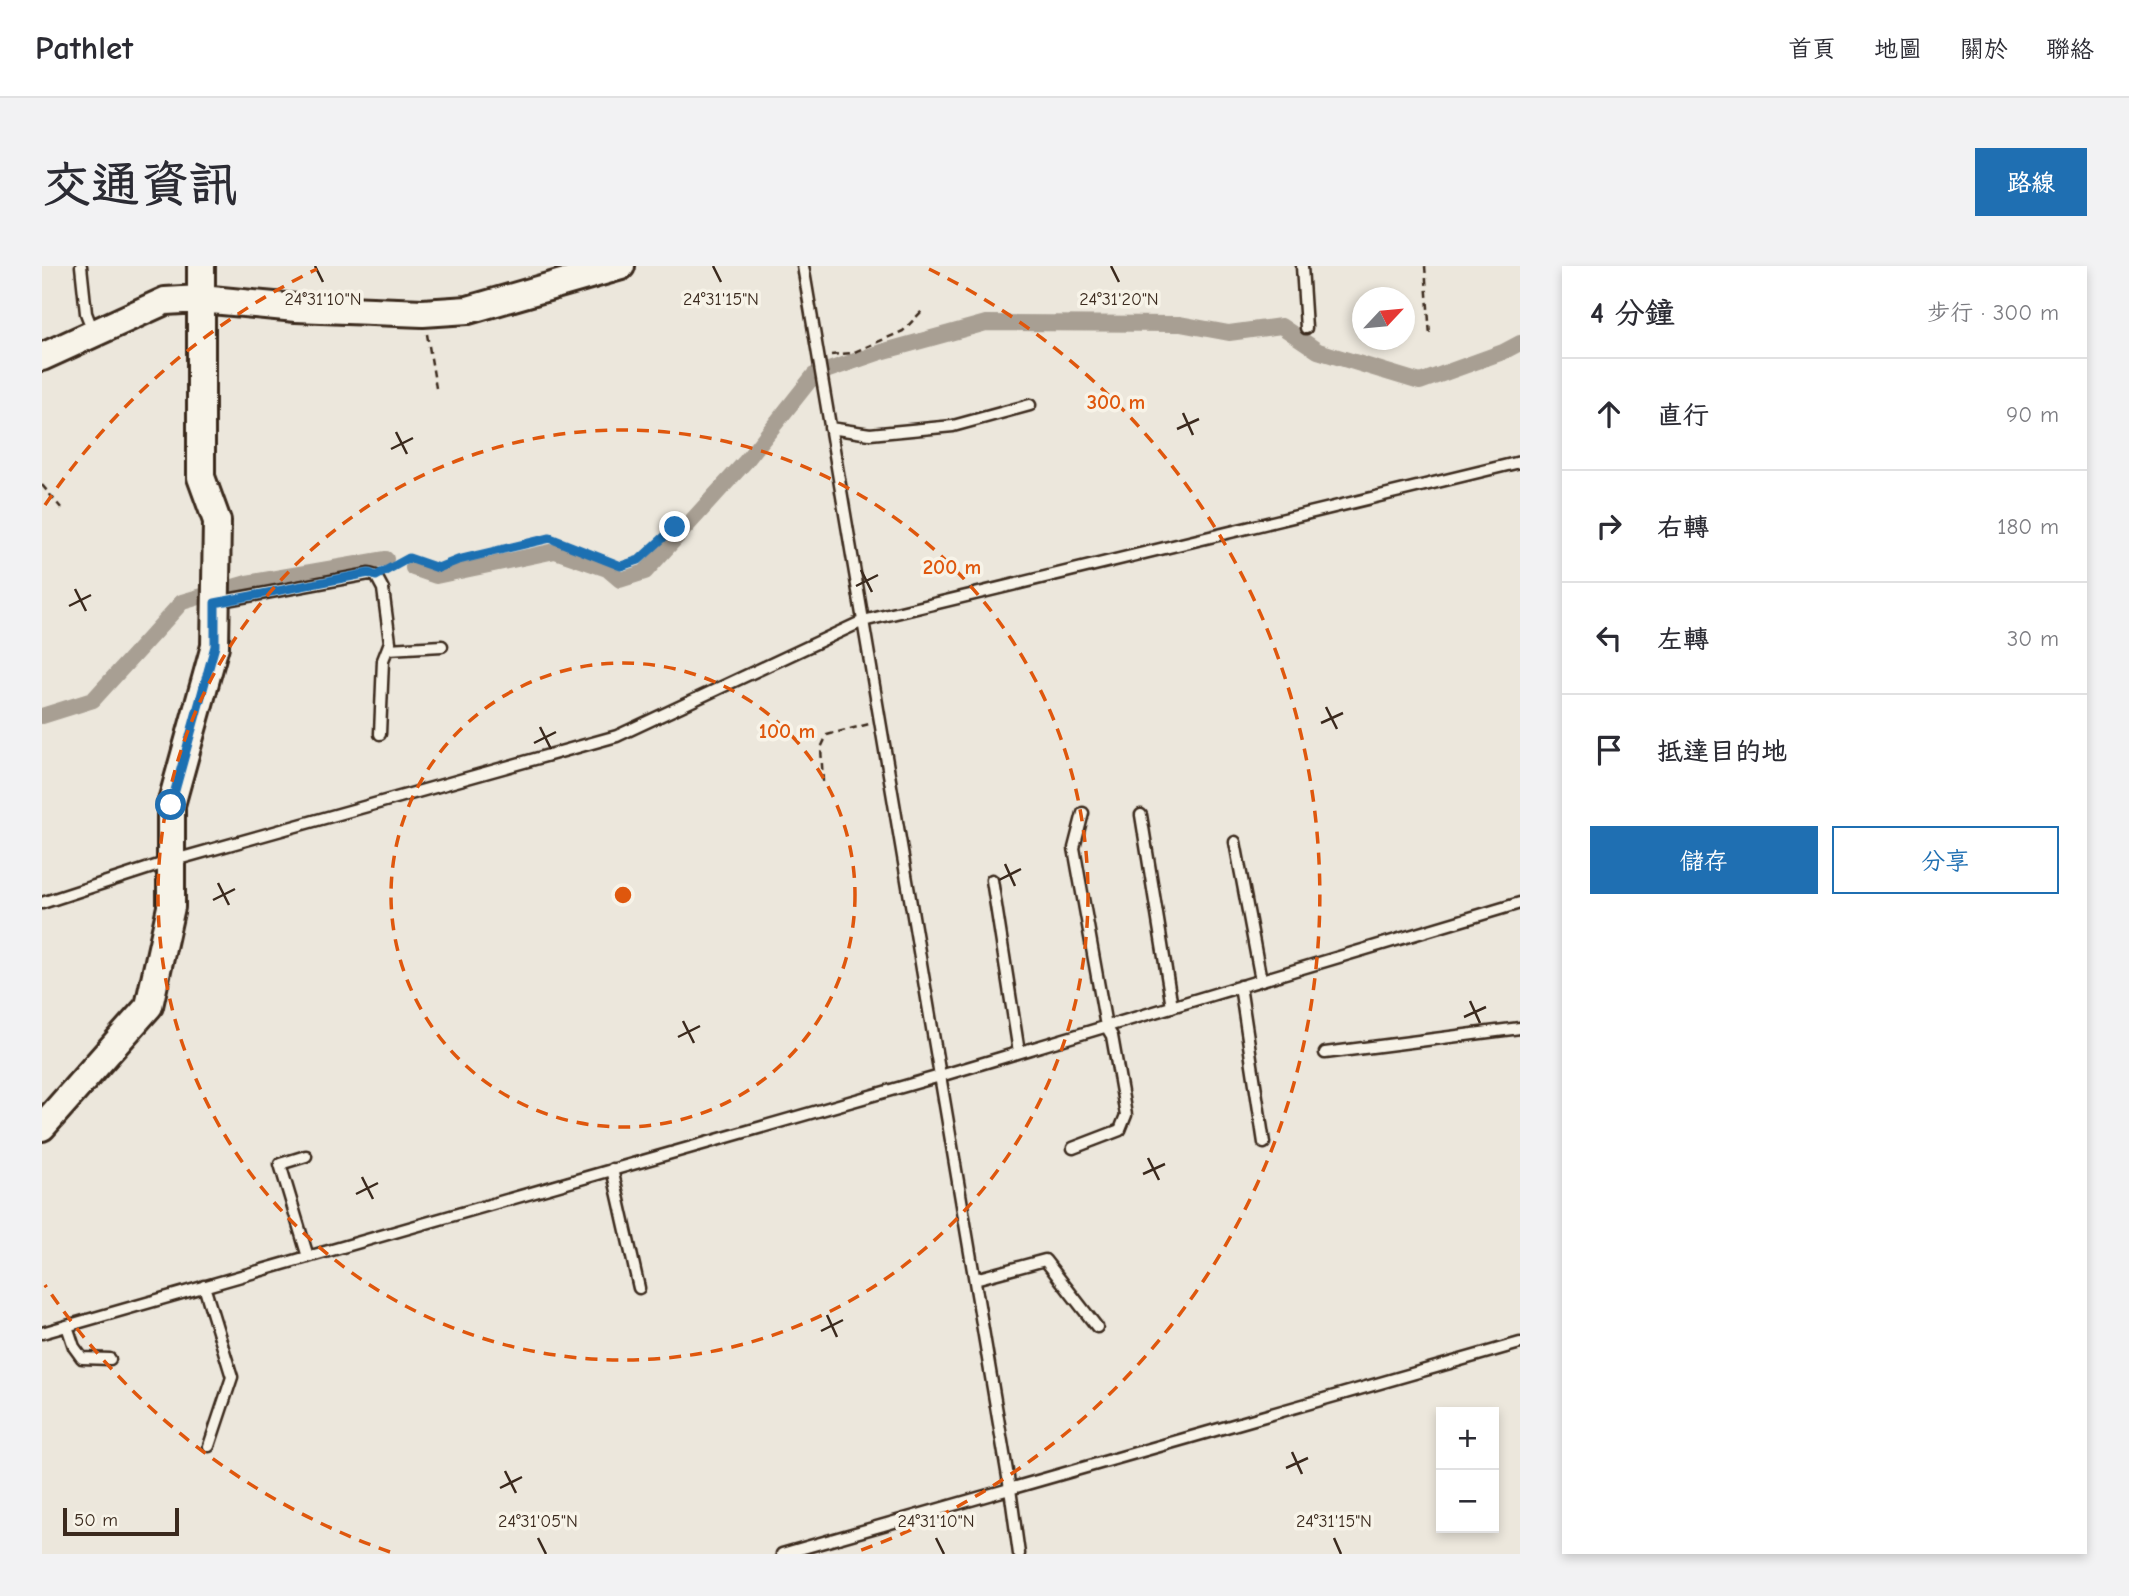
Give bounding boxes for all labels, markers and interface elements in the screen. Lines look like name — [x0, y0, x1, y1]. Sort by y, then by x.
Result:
text: Pathlet — [35, 29, 133, 67]
text: 首頁 — [1788, 35, 1836, 63]
text: 地圖 — [1874, 35, 1922, 63]
text: 關於 — [1960, 35, 2008, 63]
text: 聯絡 — [2046, 35, 2094, 63]
button: 路線 — [1975, 148, 2087, 216]
text: 交通資訊 — [42, 157, 238, 213]
north arrow — [1352, 287, 1415, 350]
text: 24°31'10"N — [284, 289, 362, 310]
text: 24°31'15"N — [683, 289, 759, 310]
text: 24°31'20"N — [1079, 289, 1159, 310]
text: 4 分鐘 — [1590, 296, 1675, 331]
text: 步行 · 300 m — [1927, 299, 2059, 326]
text: 300 m — [1087, 390, 1145, 414]
icon: ahead — [1590, 395, 1628, 433]
text: 直行 — [1657, 401, 1709, 431]
text: 90 m — [2006, 401, 2059, 428]
icon: right — [1590, 507, 1628, 545]
route end — [659, 511, 690, 542]
text: 右轉 — [1657, 513, 1709, 543]
text: 180 m — [1997, 513, 2059, 540]
text: 200 m — [923, 555, 981, 579]
icon: left — [1590, 619, 1628, 657]
text: 左轉 — [1657, 625, 1709, 655]
text: 30 m — [2007, 625, 2059, 652]
text: 100 m — [759, 719, 815, 743]
icon: arrive — [1590, 731, 1628, 769]
text: 抵達目的地 — [1657, 737, 1787, 767]
route start — [155, 789, 186, 820]
button: 儲存 — [1590, 826, 1818, 894]
button: 分享 — [1832, 826, 2059, 894]
centre of rings — [611, 883, 635, 907]
map controls — [1436, 1407, 1499, 1533]
button: + — [1436, 1407, 1499, 1470]
button: − — [1436, 1470, 1499, 1533]
scale bar — [63, 1505, 178, 1537]
text: 50 m — [74, 1509, 118, 1531]
text: 24°31'05"N — [498, 1511, 578, 1532]
text: 24°31'10"N — [897, 1511, 975, 1532]
text: 24°31'15"N — [1296, 1511, 1372, 1532]

